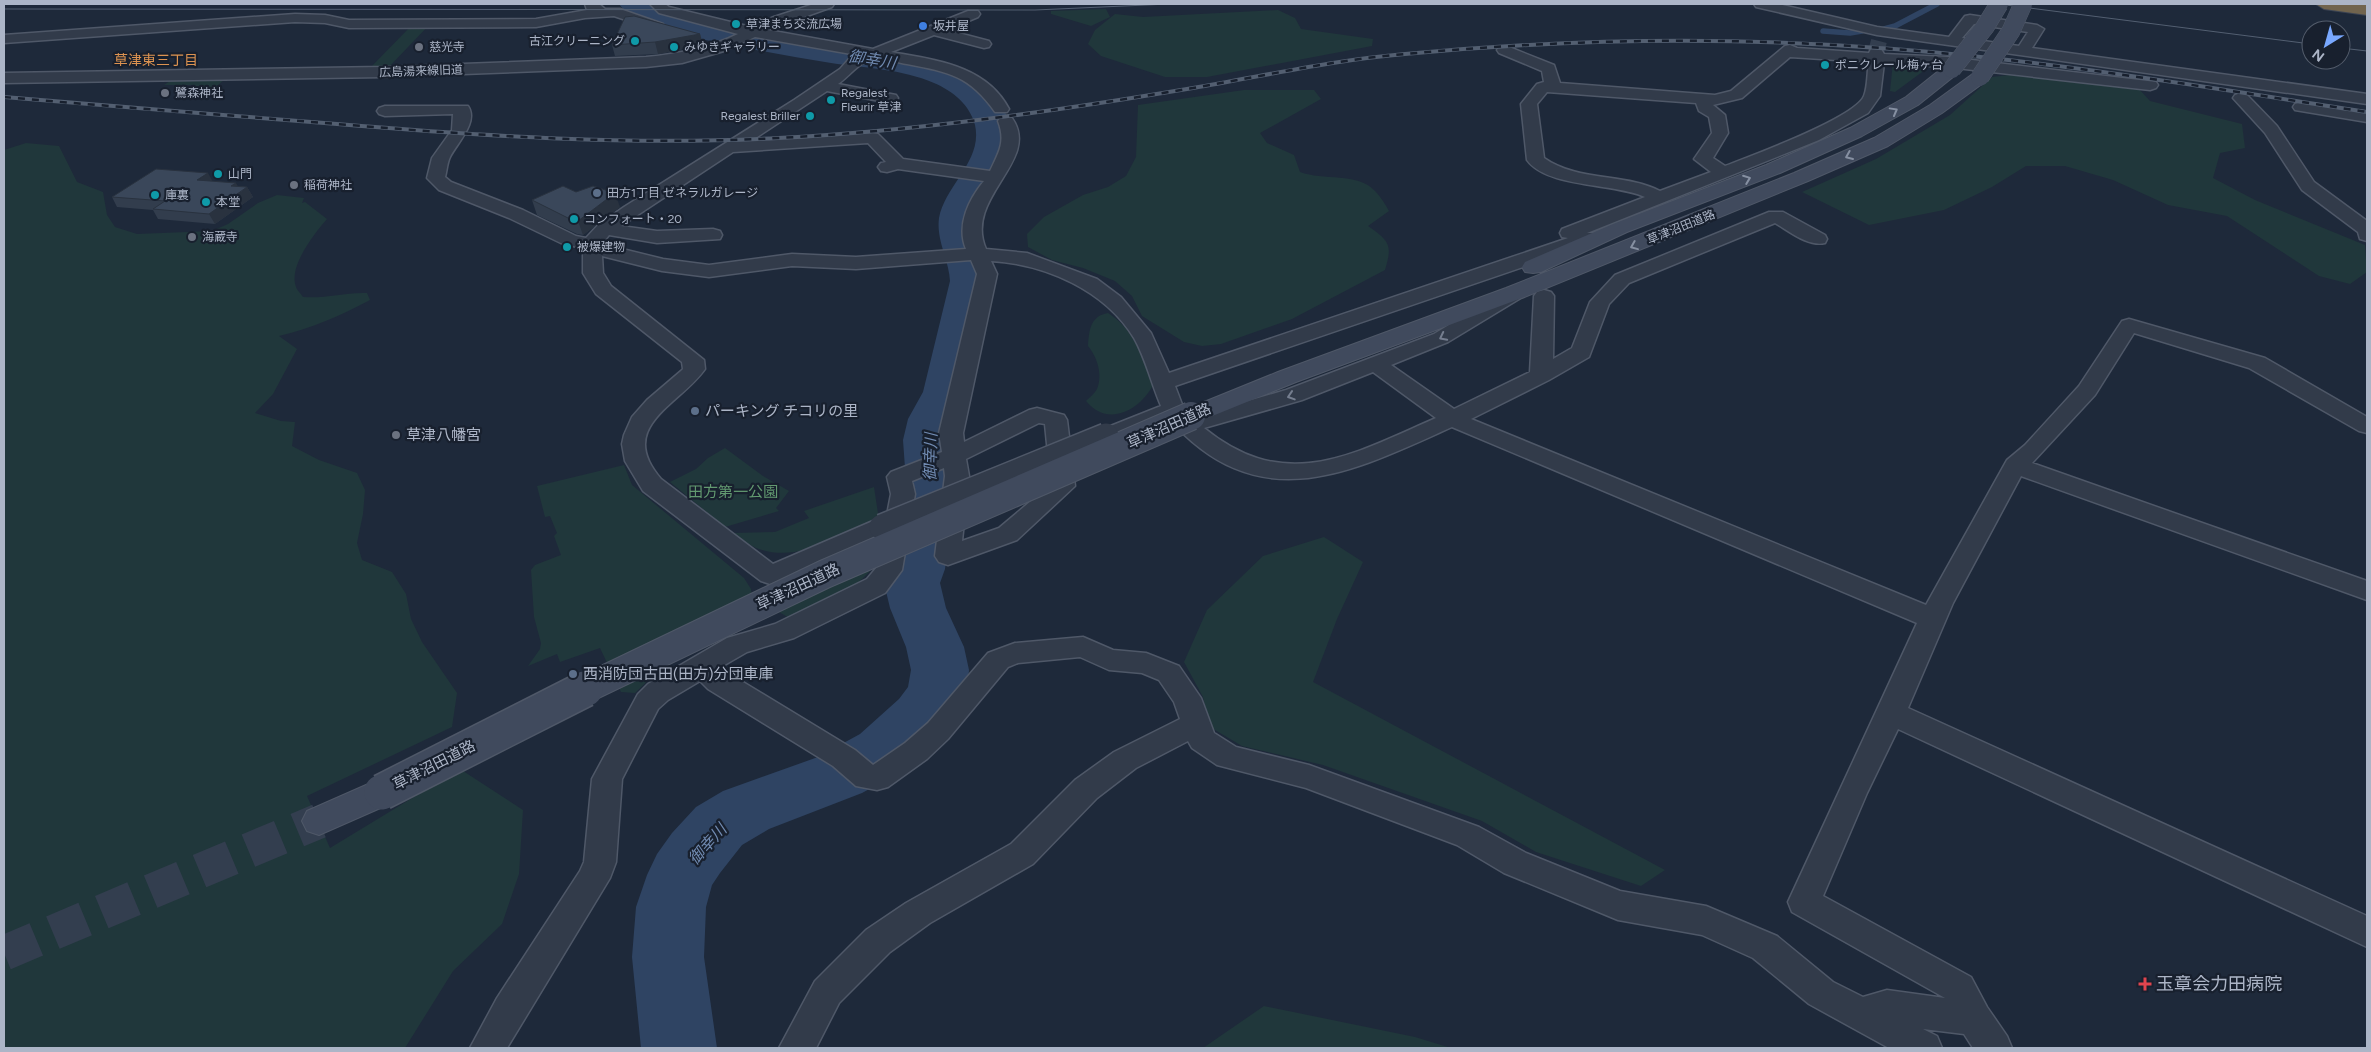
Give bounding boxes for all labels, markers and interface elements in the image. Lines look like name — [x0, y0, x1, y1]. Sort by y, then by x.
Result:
place label: 草津まち交流広場 — [746, 17, 842, 31]
marker: 草津まち交流広場 — [730, 18, 742, 30]
place label: 坂井屋 — [933, 19, 969, 33]
marker: 坂井屋 — [917, 20, 929, 32]
north arrow — [2301, 20, 2351, 70]
place label: 古江クリーニング — [529, 34, 625, 48]
marker: 古江クリーニング — [629, 35, 641, 47]
place label: 慈光寺 — [429, 40, 465, 54]
place label: みゆきギャラリー — [684, 40, 780, 54]
marker: 慈光寺 — [413, 41, 425, 53]
marker: みゆきギャラリー — [668, 41, 680, 53]
text: N — [2309, 45, 2328, 65]
water label: 御幸川 — [847, 46, 899, 73]
district label: 草津東三丁目 — [114, 52, 198, 69]
place label: ポニクレール梅ヶ台 — [1835, 58, 1943, 72]
marker: ポニクレール梅ヶ台 — [1819, 59, 1831, 71]
street label: 広島湯来線旧道 — [379, 63, 463, 79]
place label: 鷺森神社 — [175, 86, 223, 100]
place label: Regalest Fleurir 草津 — [841, 86, 901, 114]
marker: 鷺森神社 — [159, 87, 171, 99]
marker: Regalest Fleurir 草津 — [825, 94, 837, 106]
one-way arrow — [1889, 107, 1898, 117]
place label: Regalest Briller — [720, 109, 800, 123]
marker: Regalest Briller — [804, 110, 816, 122]
one-way arrow — [1846, 151, 1854, 161]
place label: 山門 — [228, 167, 252, 181]
marker: 山門 — [212, 168, 224, 180]
one-way arrow — [1742, 175, 1751, 185]
place label: 稲荷神社 — [304, 178, 352, 192]
marker: 稲荷神社 — [288, 179, 300, 191]
place label: 田方1丁目 ゼネラルガレージ — [607, 186, 758, 200]
marker: 田方1丁目 ゼネラルガレージ — [591, 187, 603, 199]
place label: 庫裏 — [165, 188, 189, 202]
marker: 庫裏 — [149, 189, 161, 201]
place label: 本堂 — [216, 195, 240, 209]
marker: 本堂 — [200, 196, 212, 208]
street label: 草津沼田道路 — [1645, 207, 1717, 247]
place label: コンフォート・20 — [584, 212, 682, 226]
marker: コンフォート・20 — [568, 213, 580, 225]
place label: 海蔵寺 — [202, 230, 238, 244]
marker: 海蔵寺 — [186, 231, 198, 243]
place label: 被爆建物 — [577, 240, 625, 254]
one-way arrow — [1630, 240, 1638, 250]
marker: 被爆建物 — [561, 241, 573, 253]
one-way arrow — [1439, 331, 1448, 341]
one-way arrow — [1288, 390, 1296, 400]
street label: 草津沼田道路 — [1124, 399, 1214, 453]
place label: パーキング チコリの里 — [705, 402, 858, 420]
marker: パーキング チコリの里 — [689, 405, 701, 417]
place label: 草津八幡宮 — [406, 426, 481, 444]
marker: 草津八幡宮 — [390, 429, 402, 441]
water label: 御幸川 — [921, 431, 940, 481]
park label: 田方第一公園 — [688, 483, 778, 501]
street label: 草津沼田道路 — [753, 560, 843, 614]
place label: 西消防団古田(田方)分団車庫 — [583, 665, 774, 683]
marker: 西消防団古田(田方)分団車庫 — [567, 668, 579, 680]
street label: 草津沼田道路 — [390, 737, 478, 793]
water label: 御幸川 — [684, 819, 732, 869]
place label: 玉章会力田病院 — [2156, 973, 2282, 995]
marker: 玉章会力田病院 — [2138, 977, 2152, 991]

